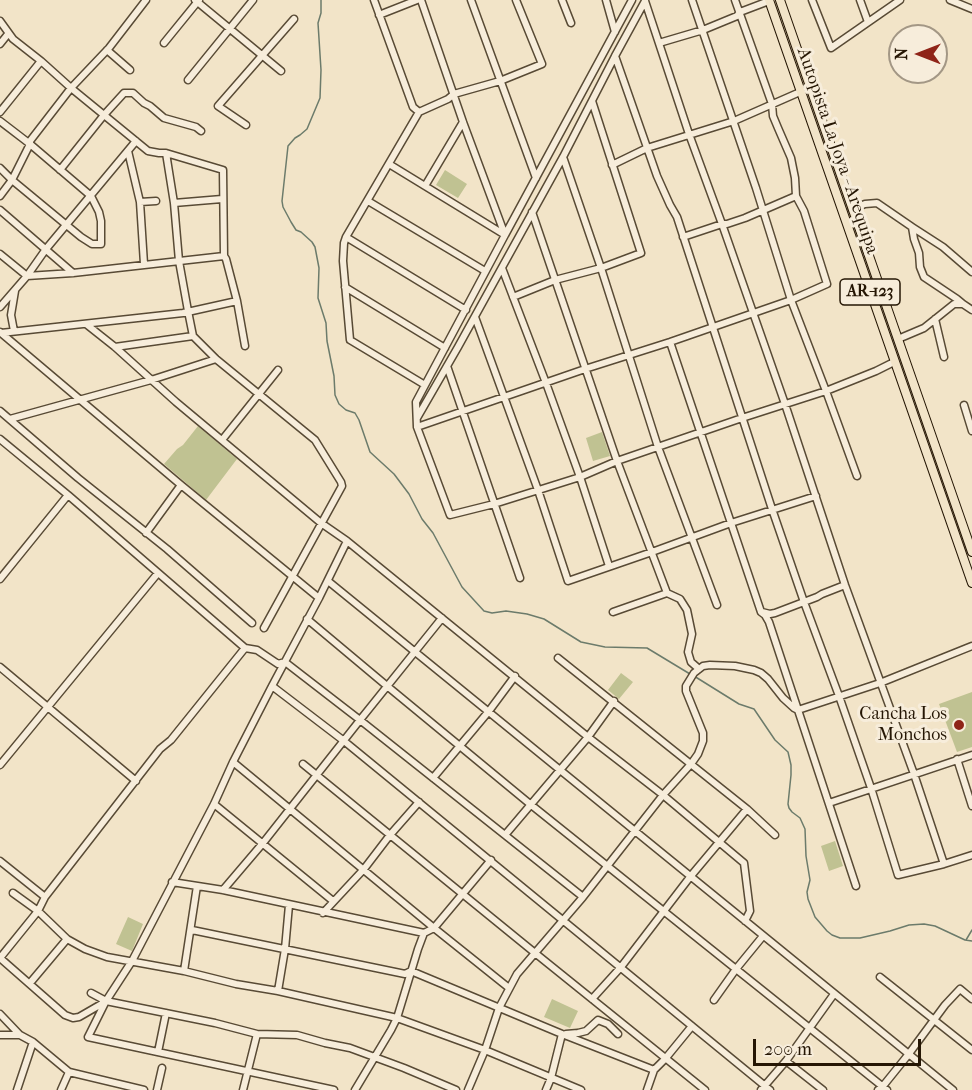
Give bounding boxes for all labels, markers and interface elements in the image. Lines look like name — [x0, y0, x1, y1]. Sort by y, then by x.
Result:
north arrow — [888, 24, 948, 84]
street label: Autopista La Joya - Arequipa — [792, 45, 882, 257]
text: N — [892, 48, 911, 60]
road number: AR-123 — [840, 279, 900, 305]
place label: Cancha Los Monchos — [859, 704, 947, 746]
marker: Cancha Los Monchos — [952, 718, 966, 732]
scale bar — [756, 1027, 924, 1065]
text: 200 m — [764, 1039, 812, 1060]

